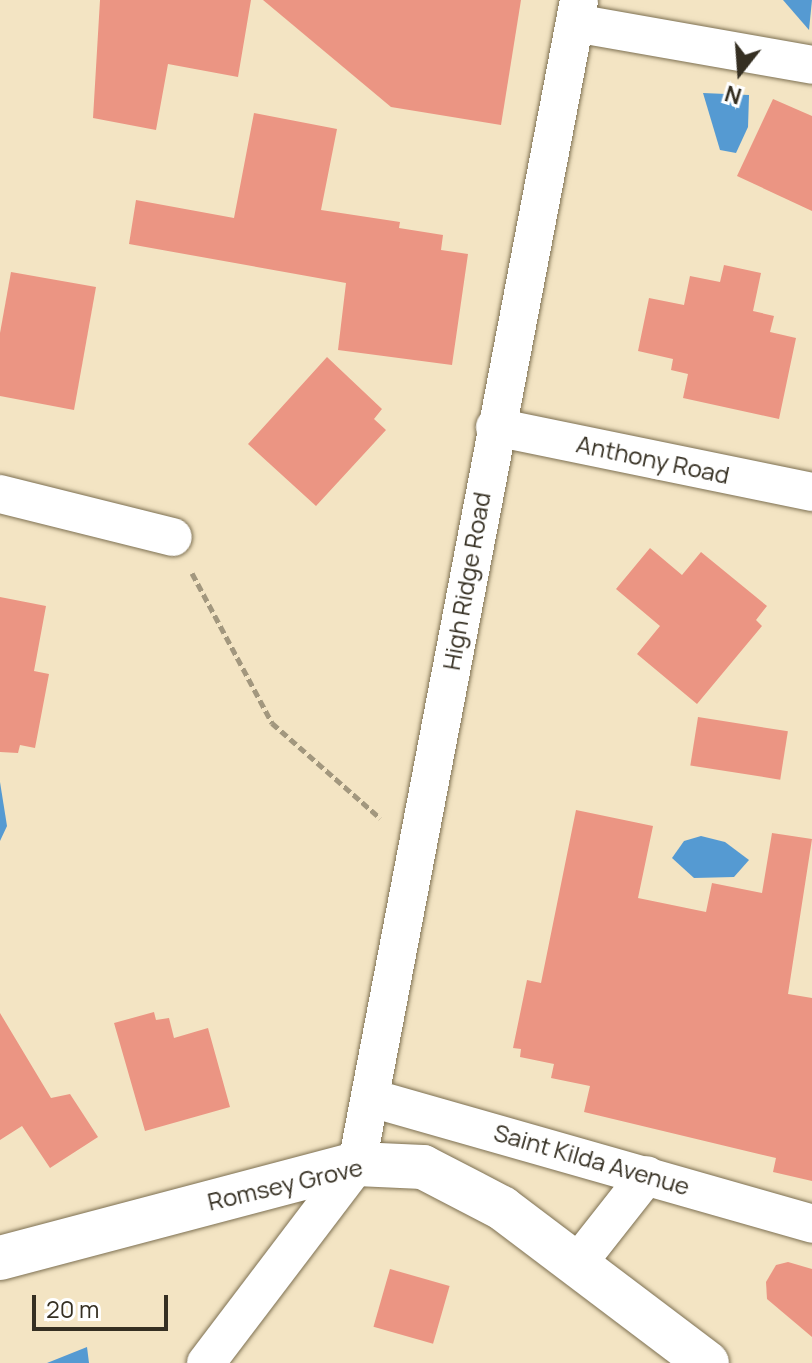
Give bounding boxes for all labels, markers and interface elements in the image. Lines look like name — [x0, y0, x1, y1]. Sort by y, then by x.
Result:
north arrow — [700, 32, 780, 112]
text: N — [721, 78, 745, 112]
street label: Anthony Road — [574, 429, 732, 489]
street label: High Ridge Road — [436, 490, 496, 672]
street label: Saint Kilda Avenue — [491, 1117, 693, 1201]
street label: Romsey Grove — [205, 1152, 365, 1216]
scale bar — [36, 1279, 172, 1329]
text: 20 m — [46, 1292, 99, 1325]

